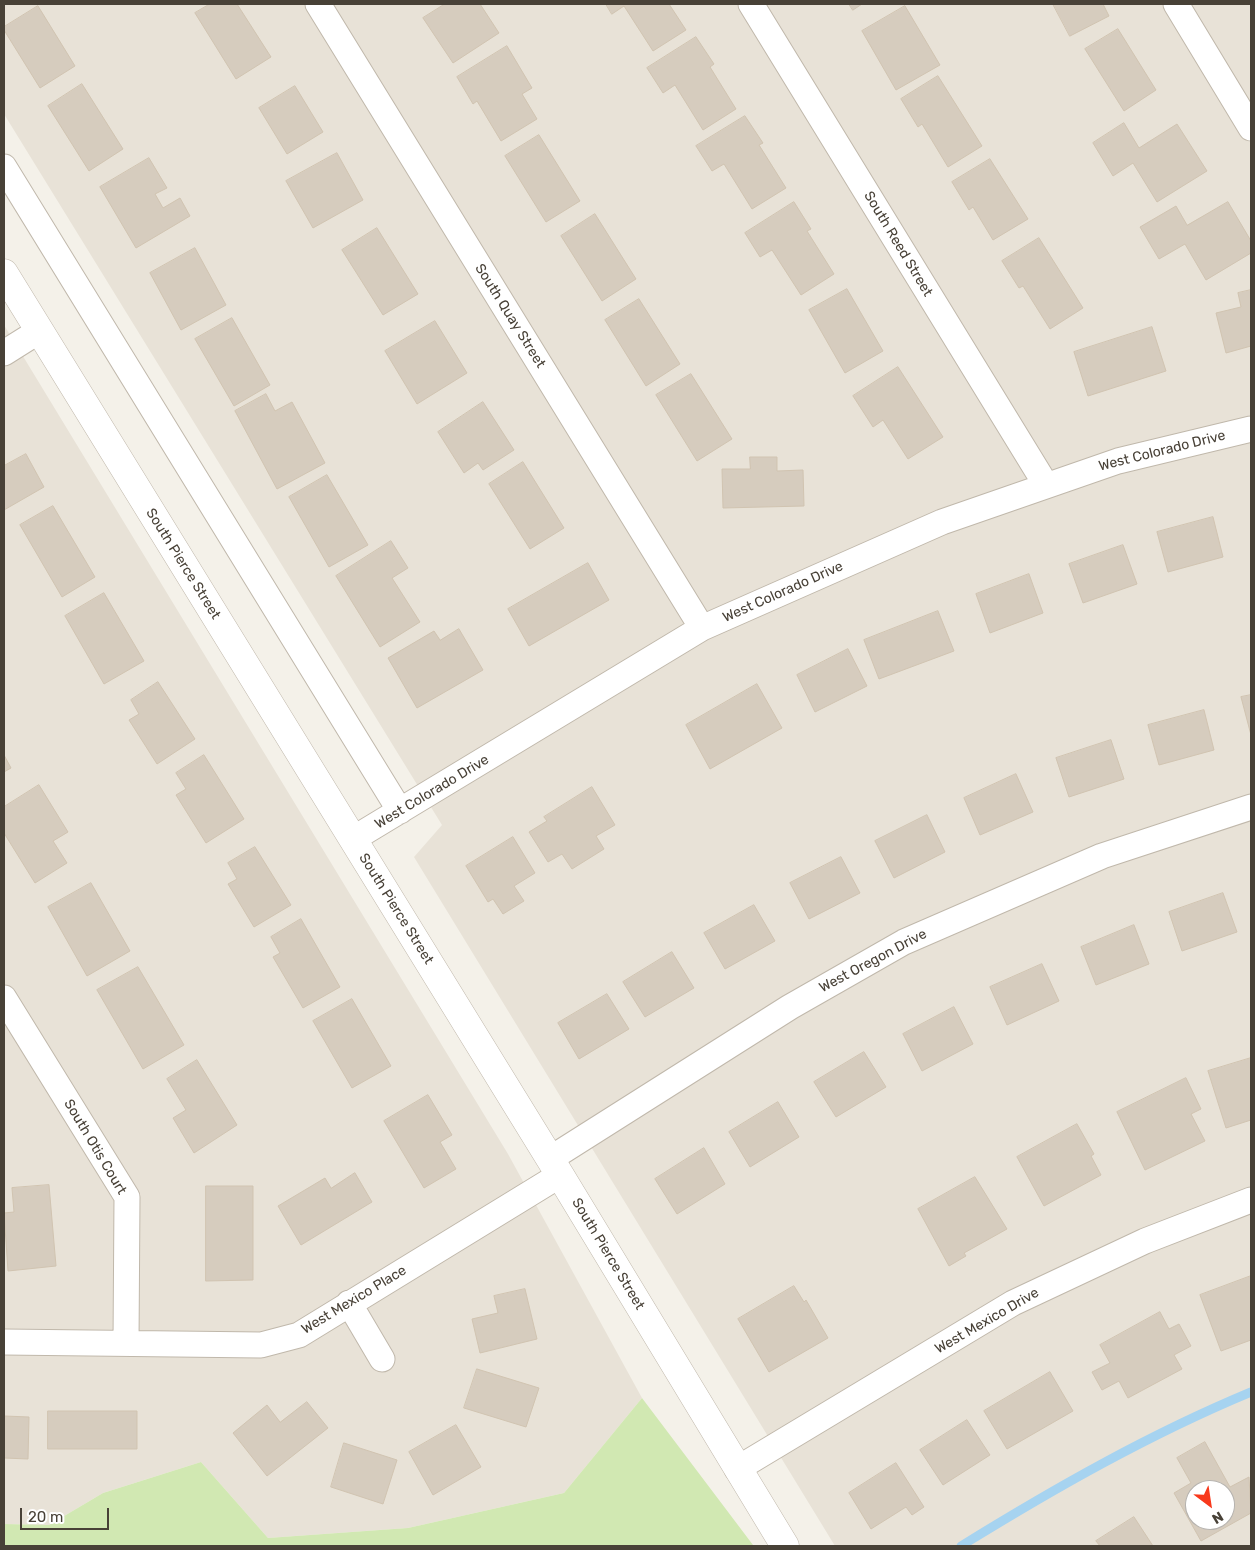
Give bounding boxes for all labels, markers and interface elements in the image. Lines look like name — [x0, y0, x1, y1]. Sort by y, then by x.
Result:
street label: South Reed Street — [860, 188, 936, 300]
street label: South Quay Street — [471, 261, 549, 371]
street label: West Colorado Drive — [1097, 427, 1227, 475]
street label: South Pierce Street — [142, 505, 224, 623]
street label: West Colorado Drive — [720, 558, 846, 626]
street label: West Colorado Drive — [372, 751, 492, 833]
street label: South Pierce Street — [355, 850, 437, 968]
street label: West Oregon Drive — [816, 926, 930, 996]
street label: South Otis Court — [60, 1096, 130, 1198]
street label: South Pierce Street — [568, 1195, 648, 1313]
street label: West Mexico Place — [298, 1262, 410, 1338]
street label: West Mexico Drive — [932, 1284, 1042, 1358]
north arrow — [1185, 1480, 1235, 1530]
scale bar — [22, 1498, 111, 1530]
text: 20 m — [28, 1508, 63, 1526]
text: N — [1209, 1508, 1226, 1527]

